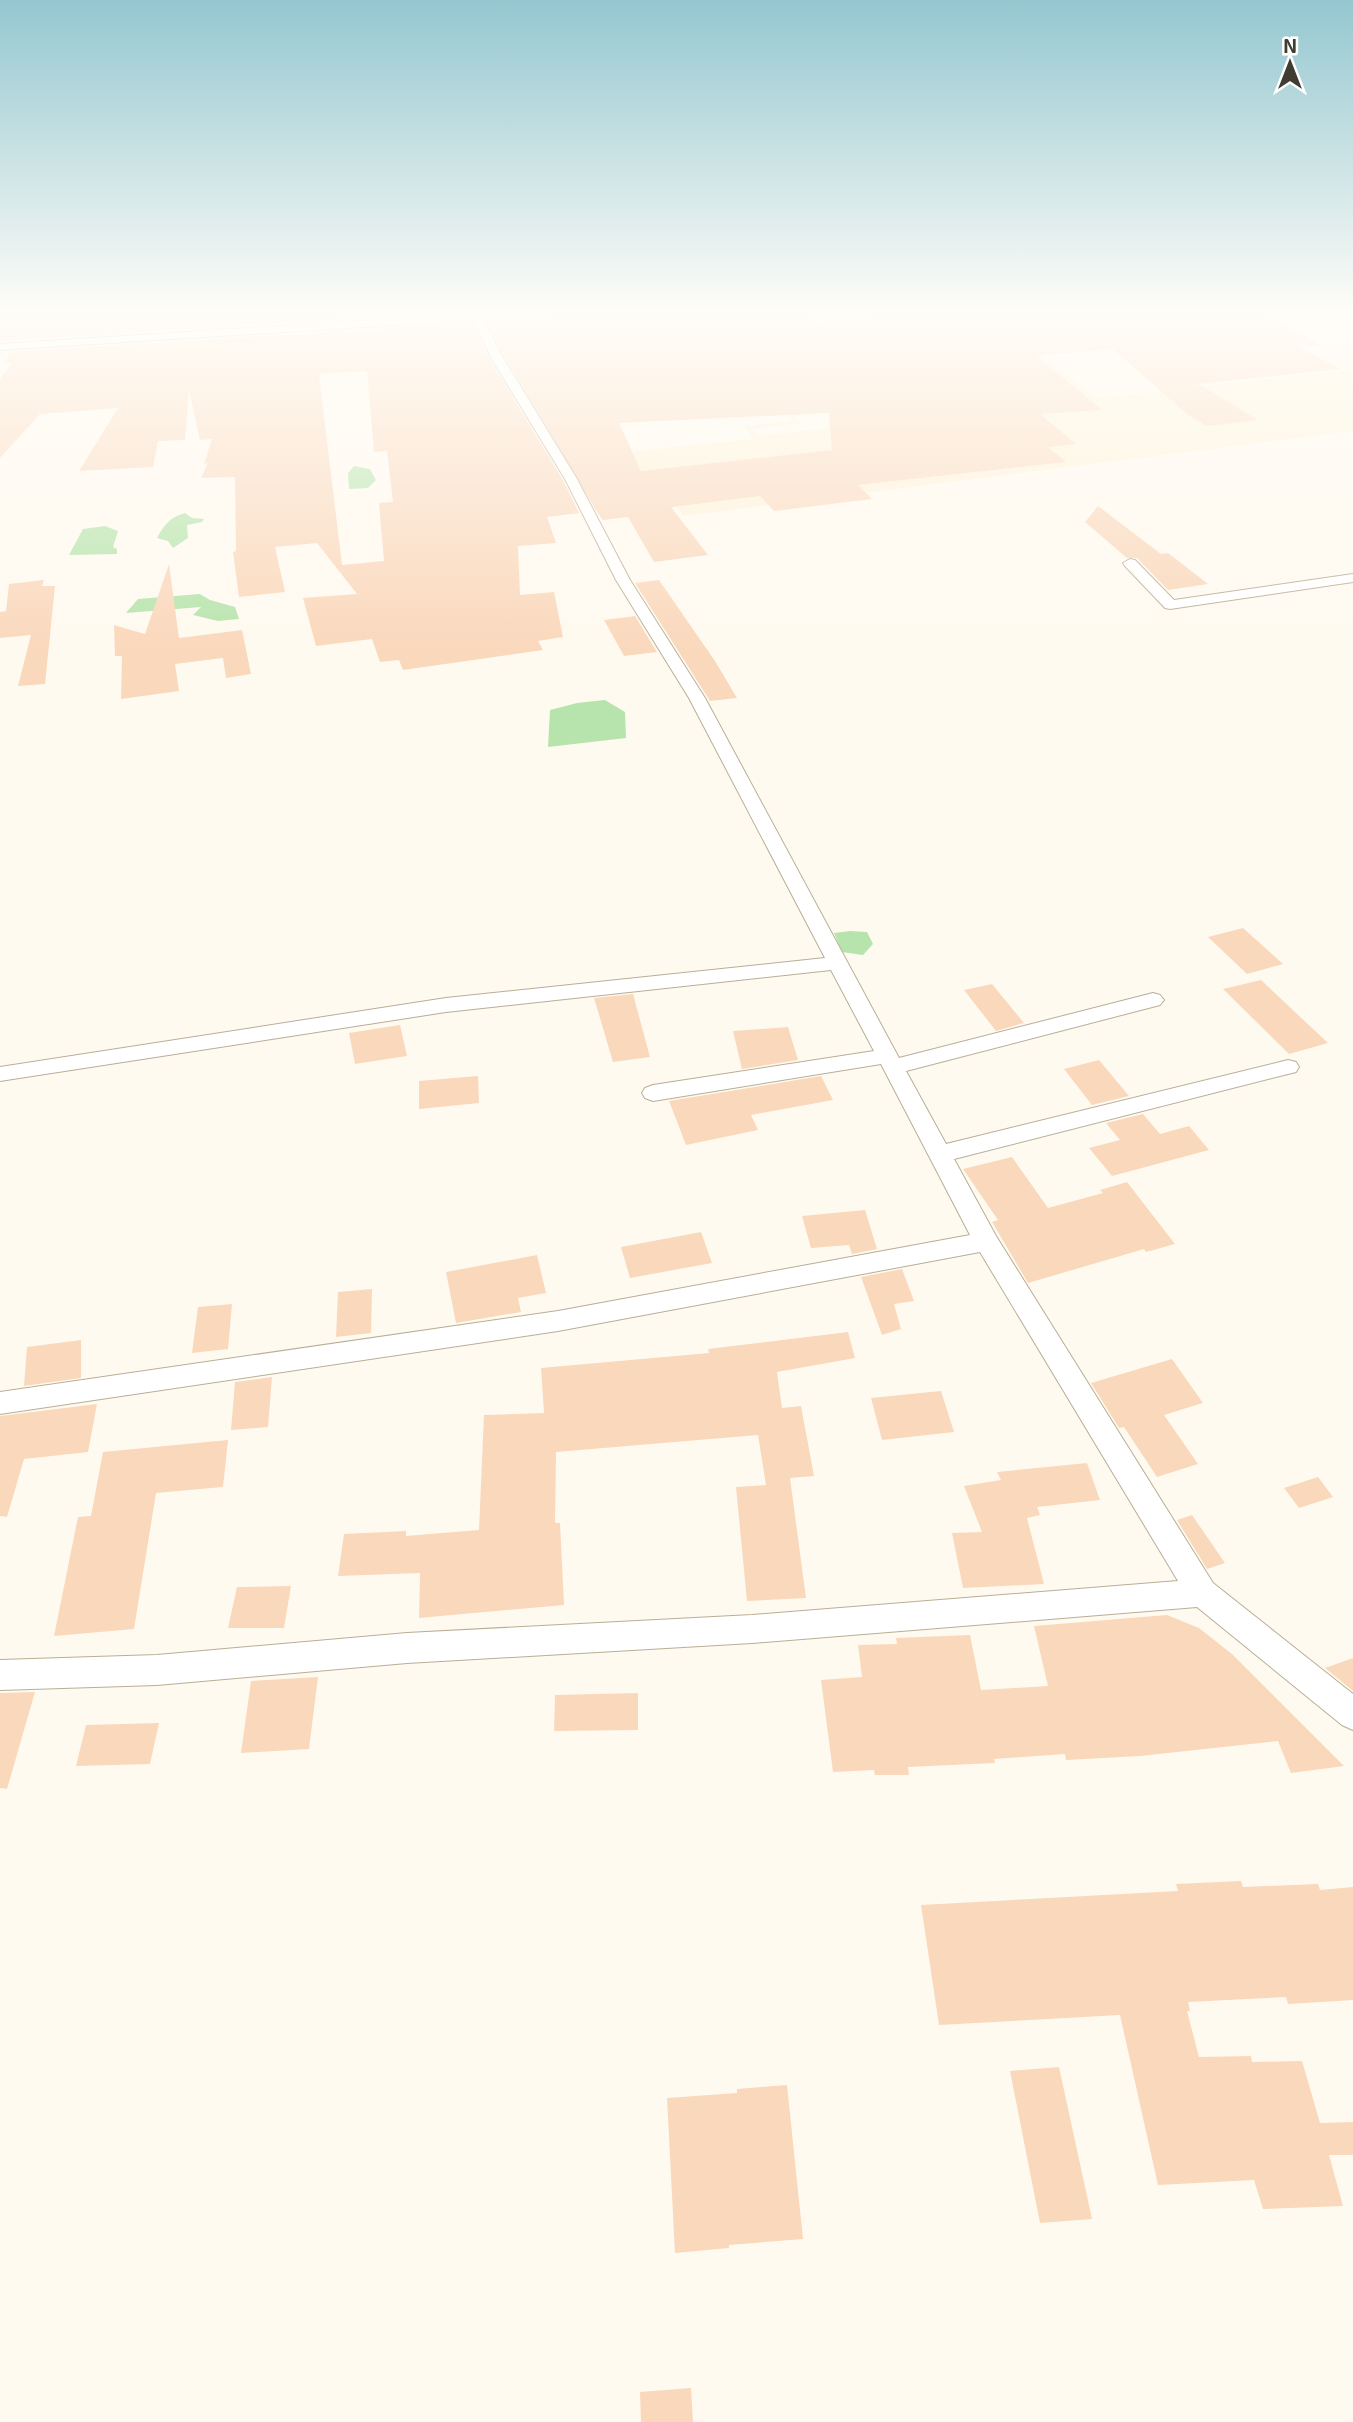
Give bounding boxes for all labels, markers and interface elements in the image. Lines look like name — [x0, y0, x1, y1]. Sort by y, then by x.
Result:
north arrow — [1255, 28, 1325, 98]
text: N — [1283, 34, 1297, 57]

